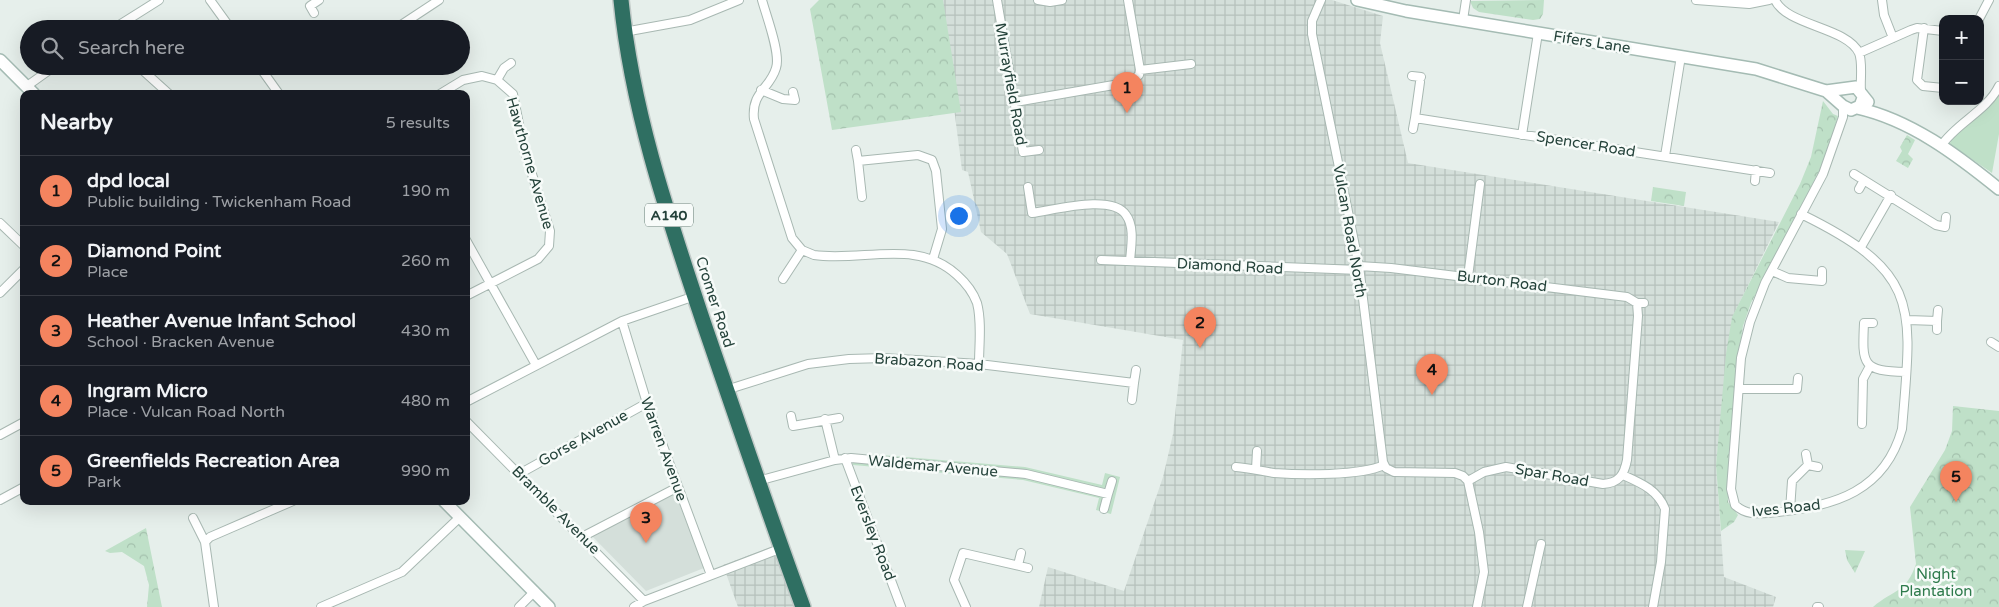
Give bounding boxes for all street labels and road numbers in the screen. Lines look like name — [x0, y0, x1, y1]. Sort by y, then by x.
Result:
street label: Murrayfield Road — [991, 21, 1031, 147]
street label: Fifers Lane — [1552, 27, 1632, 57]
street label: Hawthorne Avenue — [502, 95, 558, 231]
street label: Spencer Road — [1535, 127, 1637, 161]
street label: Vulcan Road North — [1329, 163, 1371, 299]
road number: A140 — [645, 204, 693, 226]
street label: Cromer Road — [692, 254, 738, 350]
street label: Diamond Road — [1176, 254, 1284, 278]
street label: Burton Road — [1456, 267, 1548, 295]
street label: Brabazon Road — [874, 349, 984, 375]
street label: Warren Avenue — [637, 394, 691, 504]
street label: Gorse Avenue — [535, 406, 631, 470]
street label: Waldemar Avenue — [867, 451, 999, 481]
street label: Spar Road — [1514, 460, 1590, 490]
street label: Bramble Avenue — [508, 462, 604, 558]
street label: Eversley Road — [847, 483, 899, 583]
street label: Ives Road — [1751, 495, 1821, 521]

